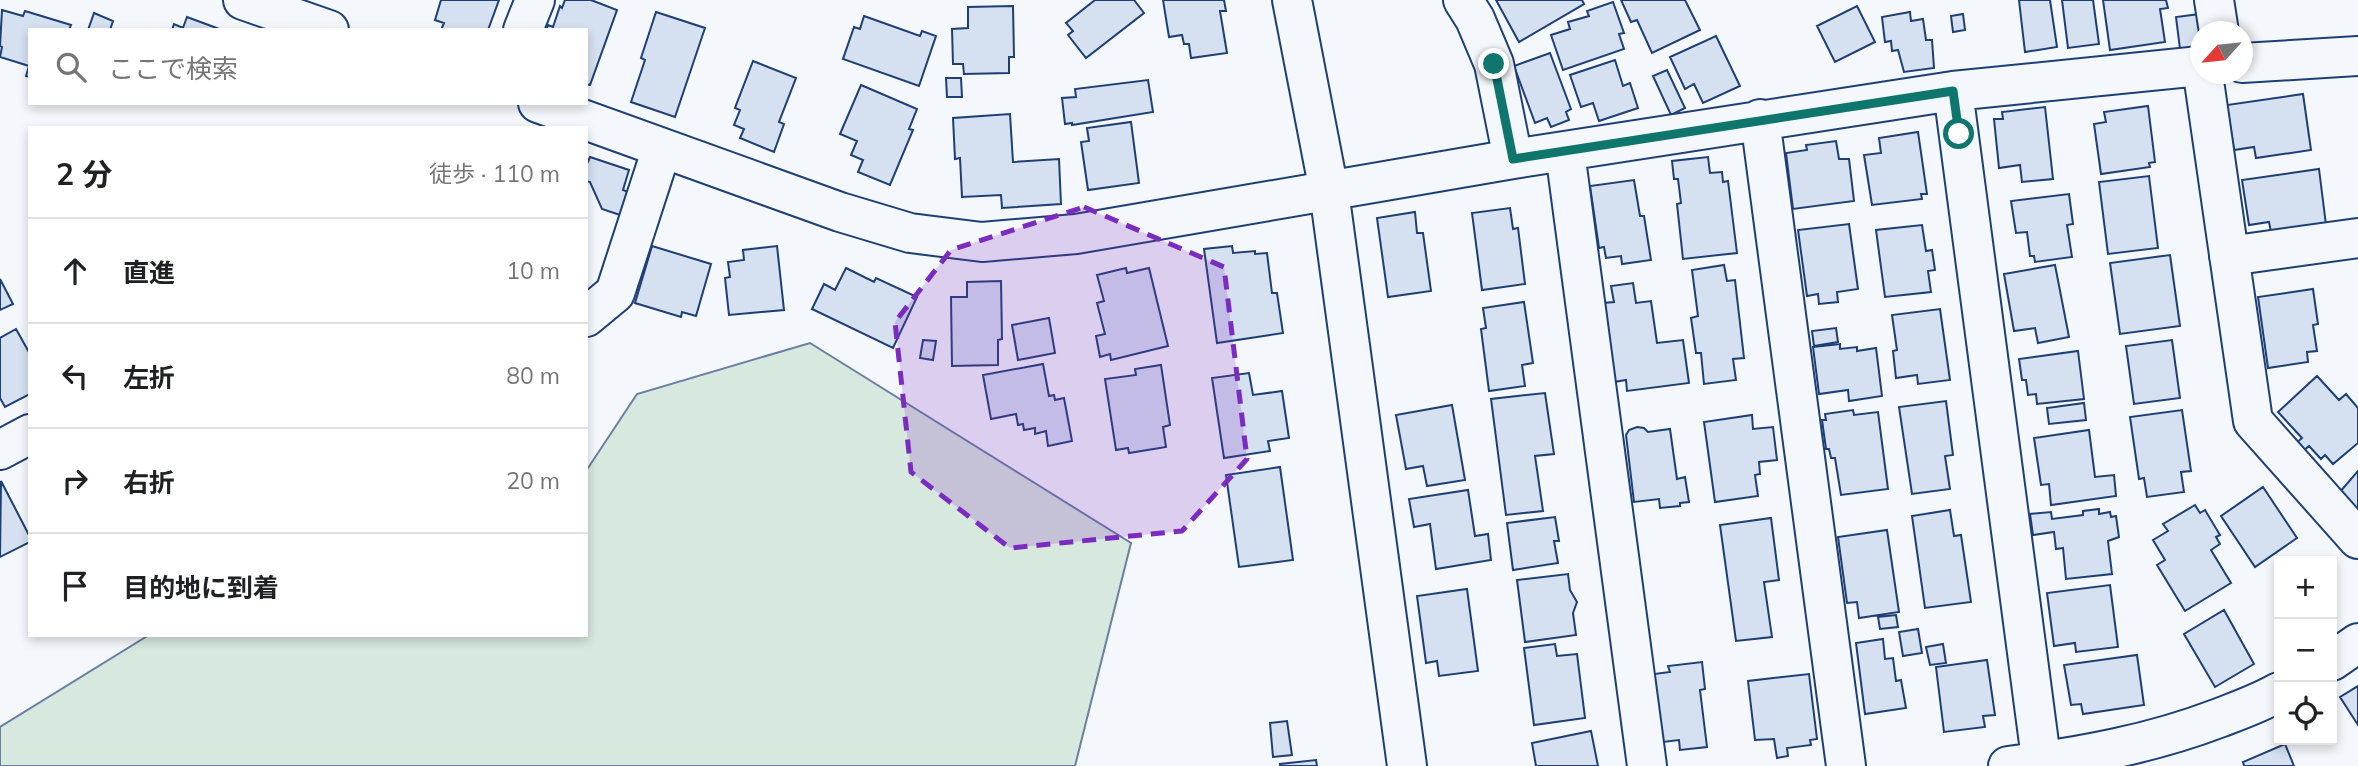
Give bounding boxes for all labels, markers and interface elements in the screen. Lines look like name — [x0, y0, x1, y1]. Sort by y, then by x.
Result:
north arrow — [2190, 21, 2253, 84]
search box — [28, 28, 588, 105]
icon: search — [52, 48, 90, 86]
route end — [1478, 48, 1509, 79]
text: ここで検索 — [108, 52, 238, 85]
route start — [1943, 118, 1974, 149]
text: 2 分 — [56, 155, 112, 193]
text: 徒歩 · 110 m — [429, 159, 560, 188]
icon: ahead — [56, 252, 94, 290]
text: 直進 — [123, 256, 175, 289]
text: 10 m — [506, 256, 560, 285]
icon: left — [56, 357, 94, 395]
text: 左折 — [123, 361, 175, 394]
text: 80 m — [506, 361, 560, 390]
icon: right — [56, 462, 94, 500]
text: 右折 — [123, 466, 175, 499]
text: 20 m — [506, 466, 560, 495]
map controls — [2274, 556, 2337, 745]
button: + — [2274, 556, 2337, 619]
icon: arrive — [56, 567, 94, 605]
text: 目的地に到着 — [123, 571, 279, 604]
button: − — [2274, 619, 2337, 682]
button: locate — [2274, 682, 2337, 745]

